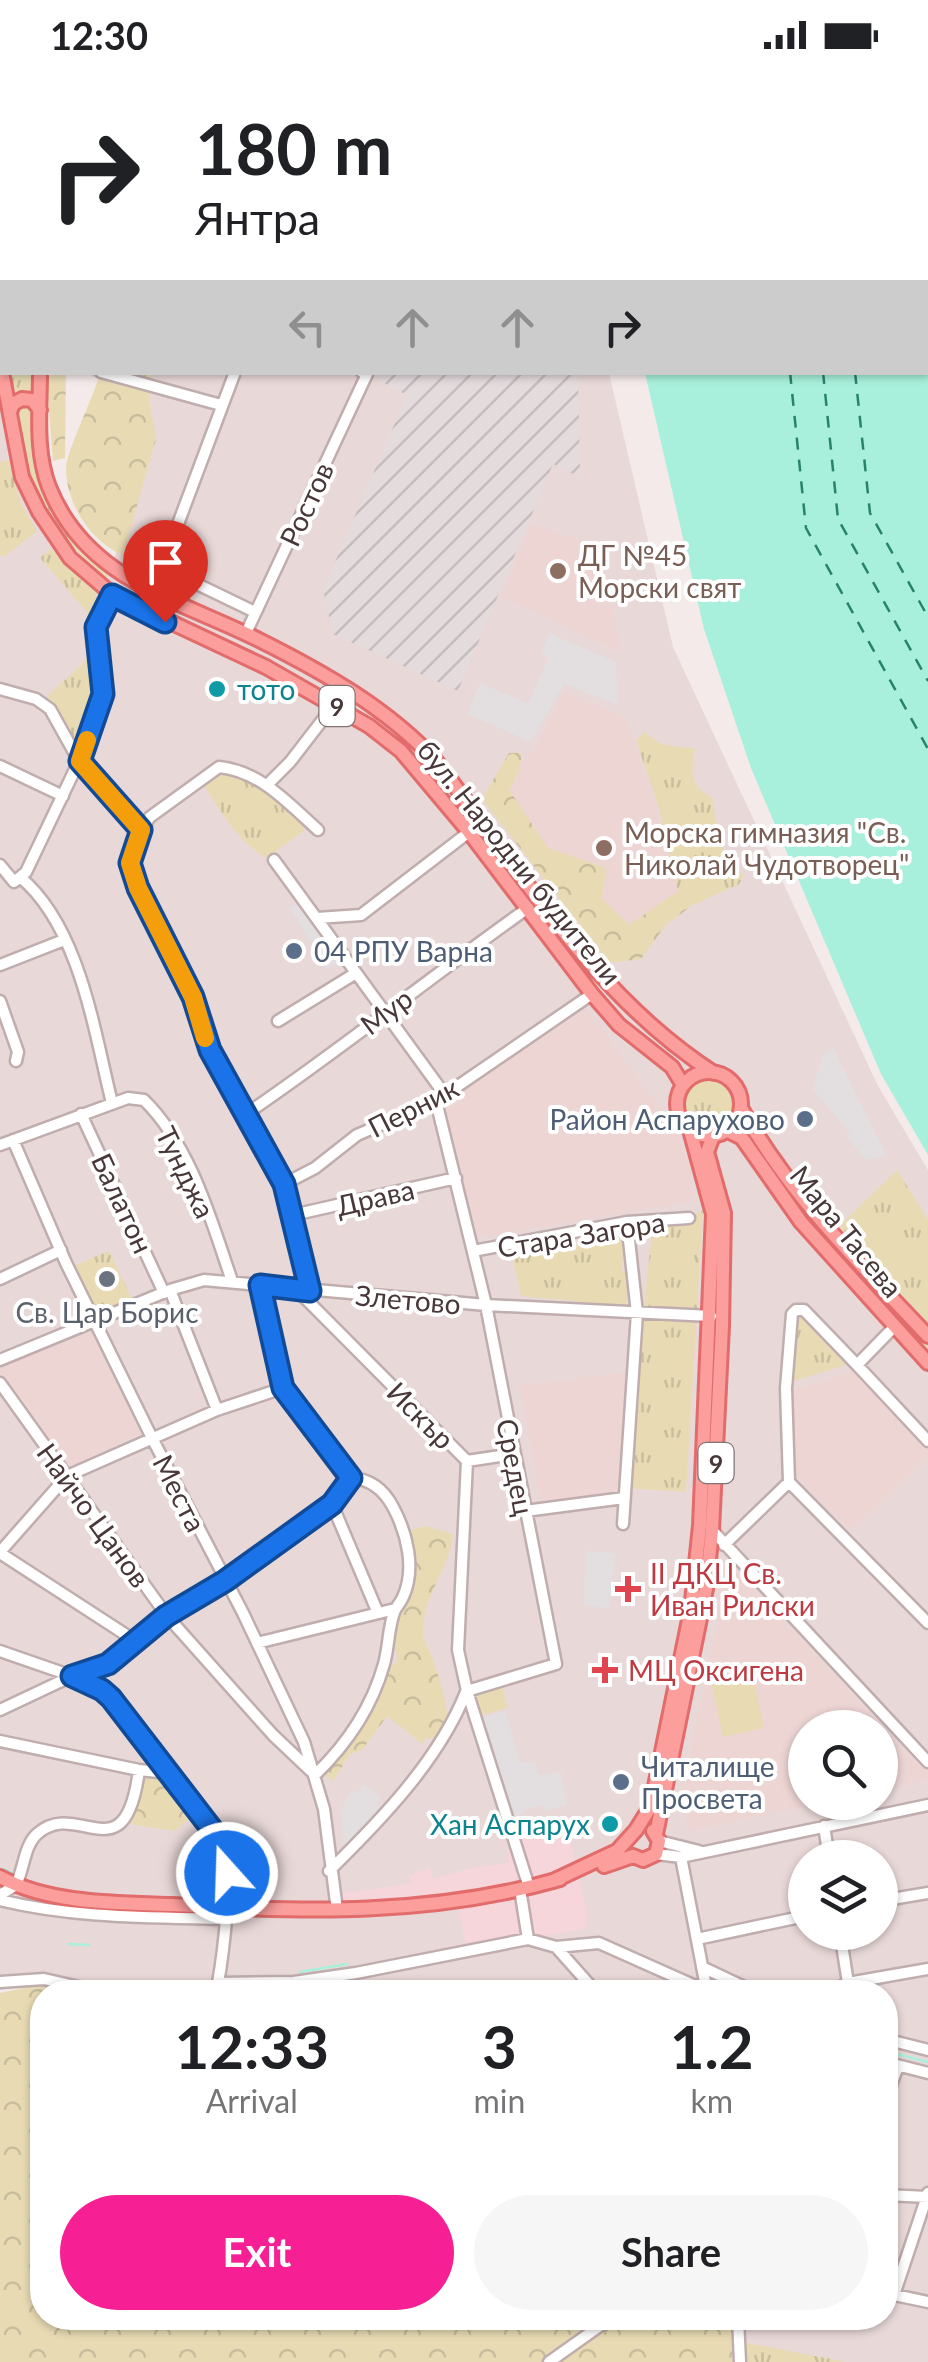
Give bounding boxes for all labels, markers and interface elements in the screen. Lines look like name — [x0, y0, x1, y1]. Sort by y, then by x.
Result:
text: 12:30 — [50, 12, 148, 58]
text: 180 m — [195, 106, 392, 190]
icon: right — [30, 110, 160, 240]
text: Янтра — [195, 191, 320, 245]
icon: left — [280, 300, 335, 355]
icon: ahead — [385, 300, 440, 355]
icon: ahead — [490, 300, 545, 355]
icon: right — [595, 300, 650, 355]
street label: Ростов — [272, 457, 340, 551]
pin — [123, 520, 208, 623]
icon: arrive — [138, 535, 193, 590]
place label: ДГ №45 Морски свят — [578, 538, 741, 604]
marker: ДГ №45 Морски свят — [547, 560, 569, 582]
place label: тото — [237, 672, 295, 706]
marker: тото — [206, 678, 228, 700]
road number: 9 — [320, 686, 354, 726]
street label: бул. Народни будители — [411, 733, 629, 991]
place label: Морска гимназия "Св. Николай Чудотворец" — [624, 815, 909, 881]
marker: Морска гимназия "Св. Николай Чудотворец" — [593, 837, 615, 859]
place label: 04 РПУ Варна — [314, 934, 493, 968]
marker: 04 РПУ Варна — [283, 940, 305, 962]
street label: Мур — [353, 981, 419, 1041]
street label: Перник — [362, 1070, 464, 1144]
place label: Район Аспарухово — [550, 1102, 785, 1136]
marker: Район Аспарухово — [794, 1108, 816, 1130]
street label: Тунджа — [149, 1121, 223, 1223]
street label: Балатон — [85, 1148, 161, 1258]
street label: Мара Тасева — [784, 1158, 910, 1304]
street label: Драва — [333, 1172, 417, 1222]
street label: Стара Загора — [495, 1204, 667, 1264]
marker: Св. Цар Борис — [96, 1268, 118, 1290]
street label: Злетово — [354, 1277, 462, 1321]
place label: Св. Цар Борис — [15, 1295, 199, 1329]
street label: Искър — [380, 1374, 462, 1456]
street label: Средец — [490, 1416, 542, 1518]
street label: Найчо Цанов — [30, 1436, 158, 1594]
road number: 9 — [698, 1443, 734, 1483]
street label: Места — [146, 1449, 214, 1537]
place label: II ДКЦ Св. Иван Рилски — [650, 1556, 815, 1622]
marker: II ДКЦ Св. Иван Рилски — [615, 1576, 641, 1602]
place label: МЦ Оксигена — [628, 1653, 804, 1687]
marker: МЦ Оксигена — [592, 1657, 618, 1683]
map controls — [788, 1710, 898, 1950]
button: search — [788, 1710, 898, 1820]
place label: Читалище Просвета — [641, 1749, 775, 1815]
marker: Читалище Просвета — [610, 1771, 632, 1793]
place label: Хан Аспарух — [430, 1807, 590, 1841]
marker: Хан Аспарух — [599, 1813, 621, 1835]
position arrow — [175, 1821, 279, 1925]
button: layers — [788, 1840, 898, 1950]
text: 12:33 — [174, 2010, 329, 2082]
text: 3 — [482, 2010, 517, 2082]
text: 1.2 — [670, 2010, 754, 2082]
text: Arrival — [206, 2081, 298, 2120]
text: min — [473, 2081, 525, 2120]
text: km — [690, 2081, 733, 2120]
button: Exit — [60, 2195, 454, 2310]
button: Share — [474, 2195, 868, 2310]

